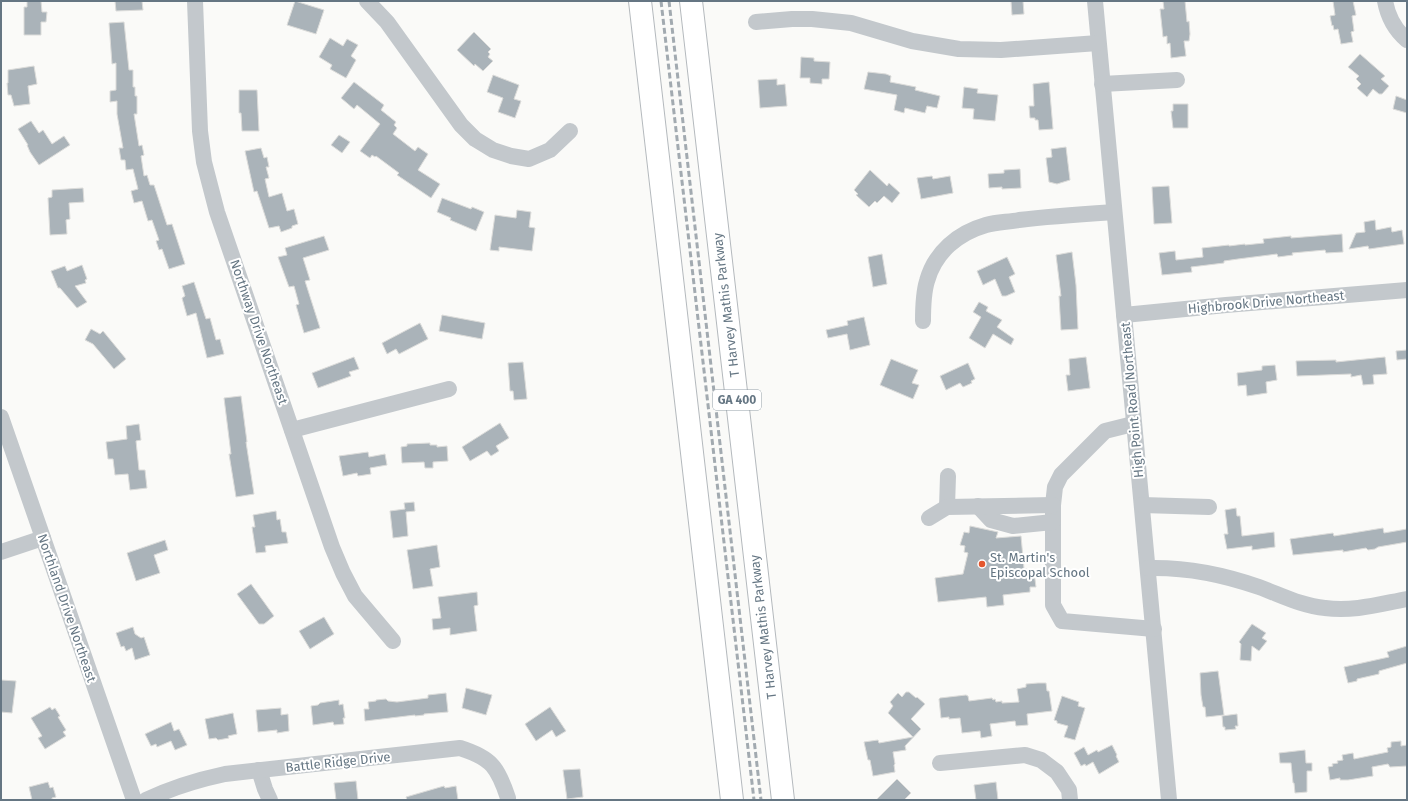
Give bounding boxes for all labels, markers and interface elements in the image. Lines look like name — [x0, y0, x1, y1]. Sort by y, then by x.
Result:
street label: T Harvey Mathis Parkway — [710, 232, 742, 378]
street label: Northway Drive Northeast — [227, 258, 291, 407]
street label: Highbrook Drive Northeast — [1187, 288, 1345, 316]
street label: High Point Road Northeast — [1118, 321, 1146, 479]
road number: GA 400 — [713, 390, 761, 410]
street label: Northland Drive Northeast — [35, 532, 100, 684]
place label: St. Martin's Episcopal School — [990, 550, 1090, 580]
street label: T Harvey Mathis Parkway — [747, 554, 779, 700]
marker: St. Martin's Episcopal School — [977, 559, 987, 569]
street label: Battle Ridge Drive — [285, 749, 391, 775]

